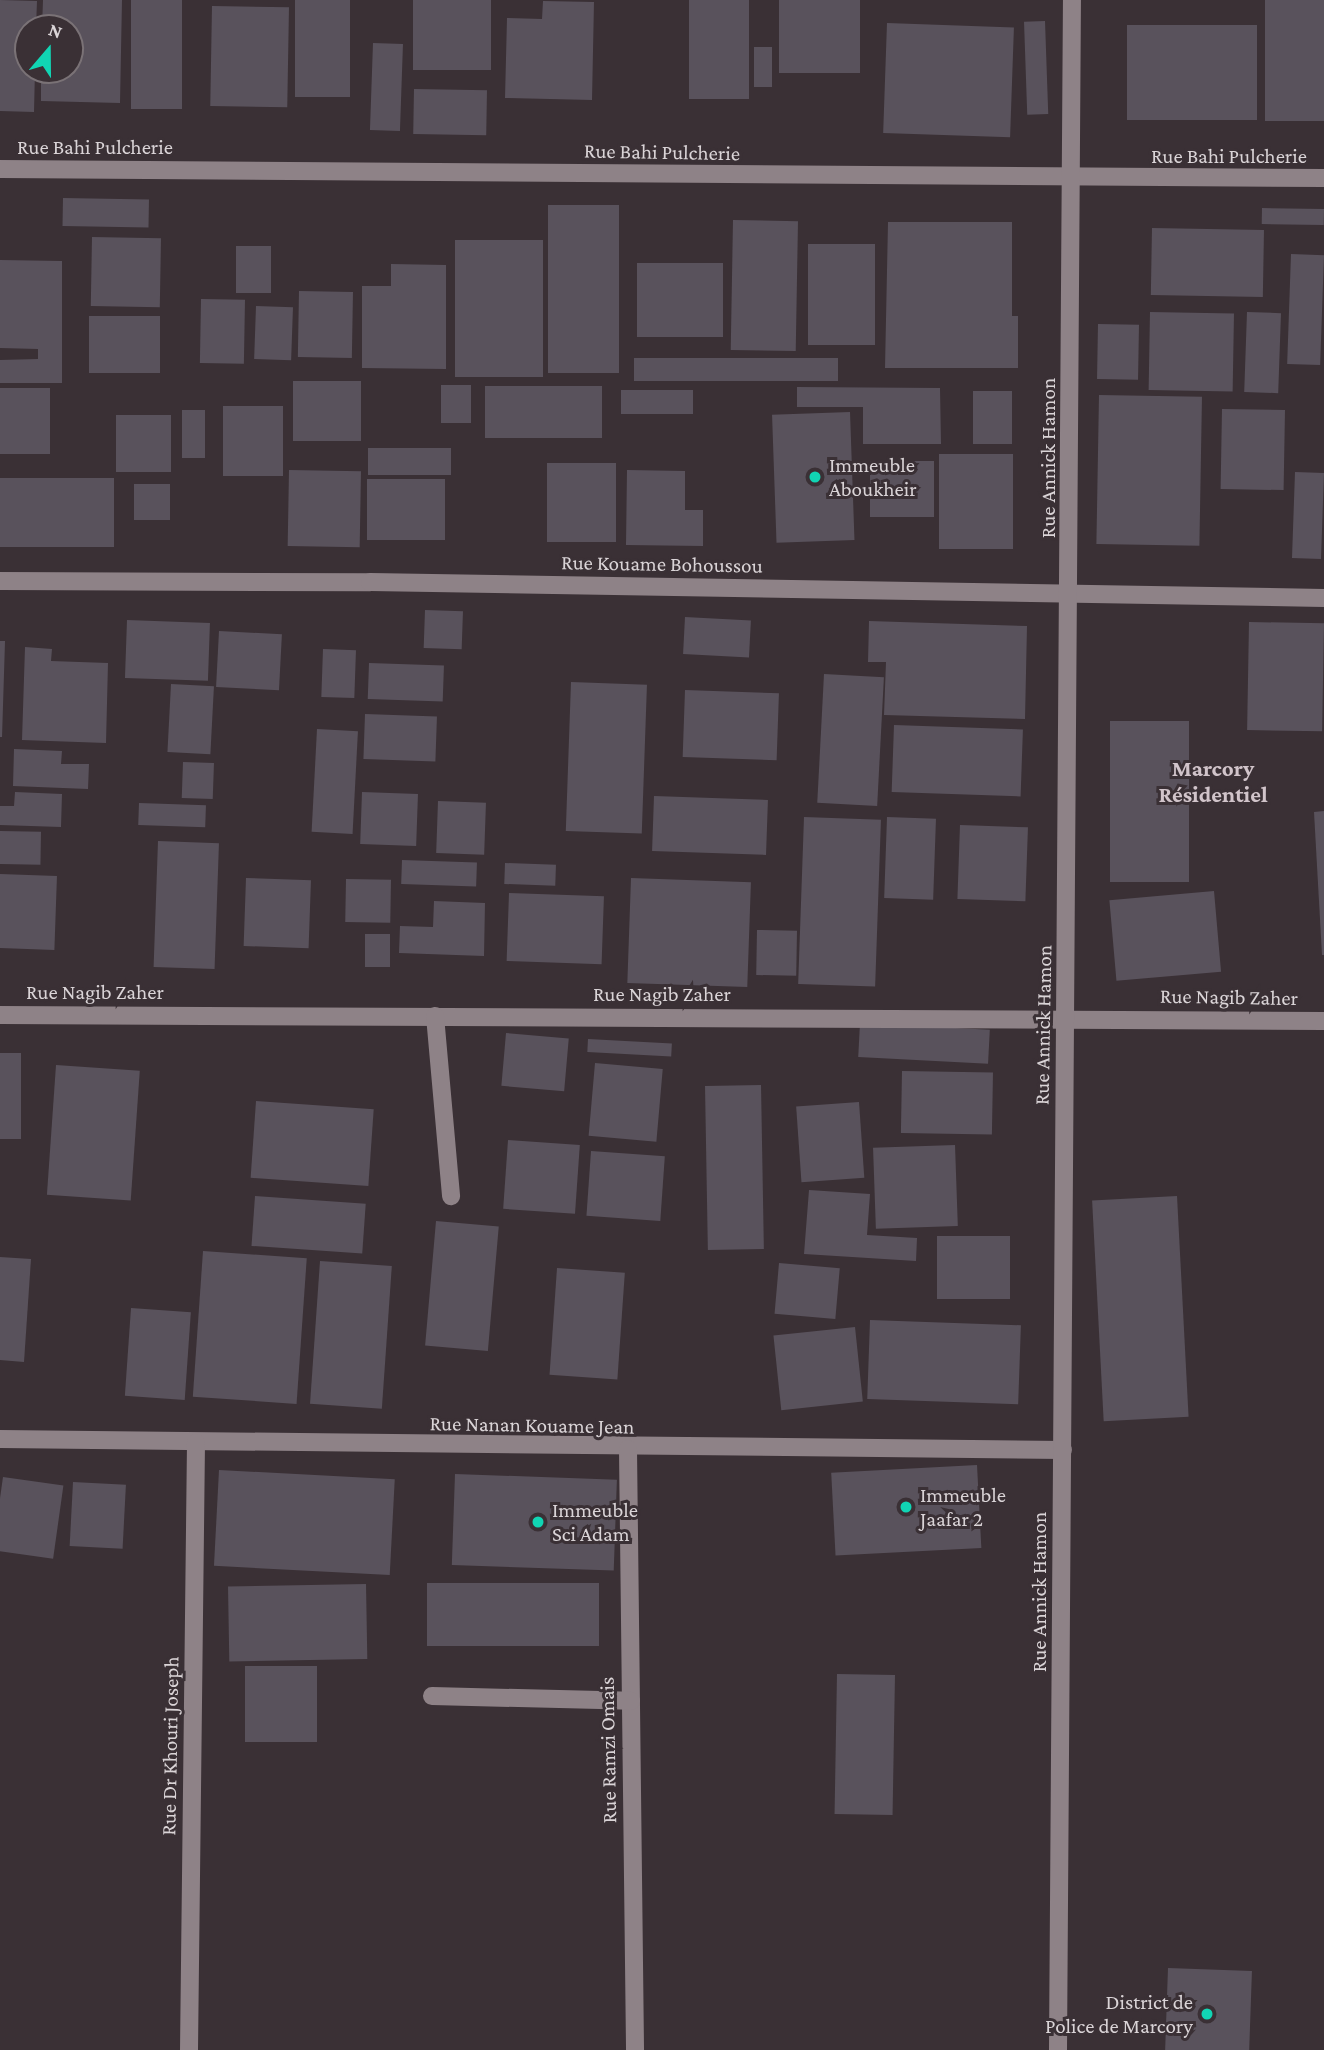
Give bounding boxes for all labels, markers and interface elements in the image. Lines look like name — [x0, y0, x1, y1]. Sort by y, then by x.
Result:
north arrow — [14, 14, 84, 84]
text: N — [46, 19, 65, 43]
street label: Rue Bahi Pulcherie — [17, 134, 173, 160]
street label: Rue Bahi Pulcherie — [584, 138, 740, 166]
street label: Rue Bahi Pulcherie — [1151, 143, 1307, 169]
street label: Rue Annick Hamon — [1035, 378, 1061, 538]
place label: Immeuble Aboukheir — [829, 452, 917, 502]
marker: Immeuble Aboukheir — [807, 469, 823, 485]
street label: Rue Kouame Bohoussou — [561, 550, 763, 578]
district label: Marcory Résidentiel — [1158, 754, 1268, 808]
street label: Rue Annick Hamon — [1029, 945, 1057, 1105]
street label: Rue Nagib Zaher — [26, 979, 164, 1005]
street label: Rue Nagib Zaher — [593, 981, 731, 1007]
street label: Rue Nagib Zaher — [1160, 983, 1298, 1011]
street label: Rue Nanan Kouame Jean — [429, 1411, 635, 1439]
place label: Immeuble Jaafar 2 — [920, 1482, 1006, 1532]
place label: Immeuble Sci Adam — [552, 1497, 638, 1547]
marker: Immeuble Jaafar 2 — [898, 1499, 914, 1515]
street label: Rue Annick Hamon — [1026, 1512, 1052, 1672]
marker: Immeuble Sci Adam — [530, 1514, 546, 1530]
street label: Rue Dr Khouri Joseph — [156, 1656, 184, 1836]
street label: Rue Ramzi Omais — [594, 1677, 622, 1823]
place label: District de Police de Marcory — [1045, 1989, 1193, 2039]
marker: District de Police de Marcory — [1199, 2006, 1215, 2022]

